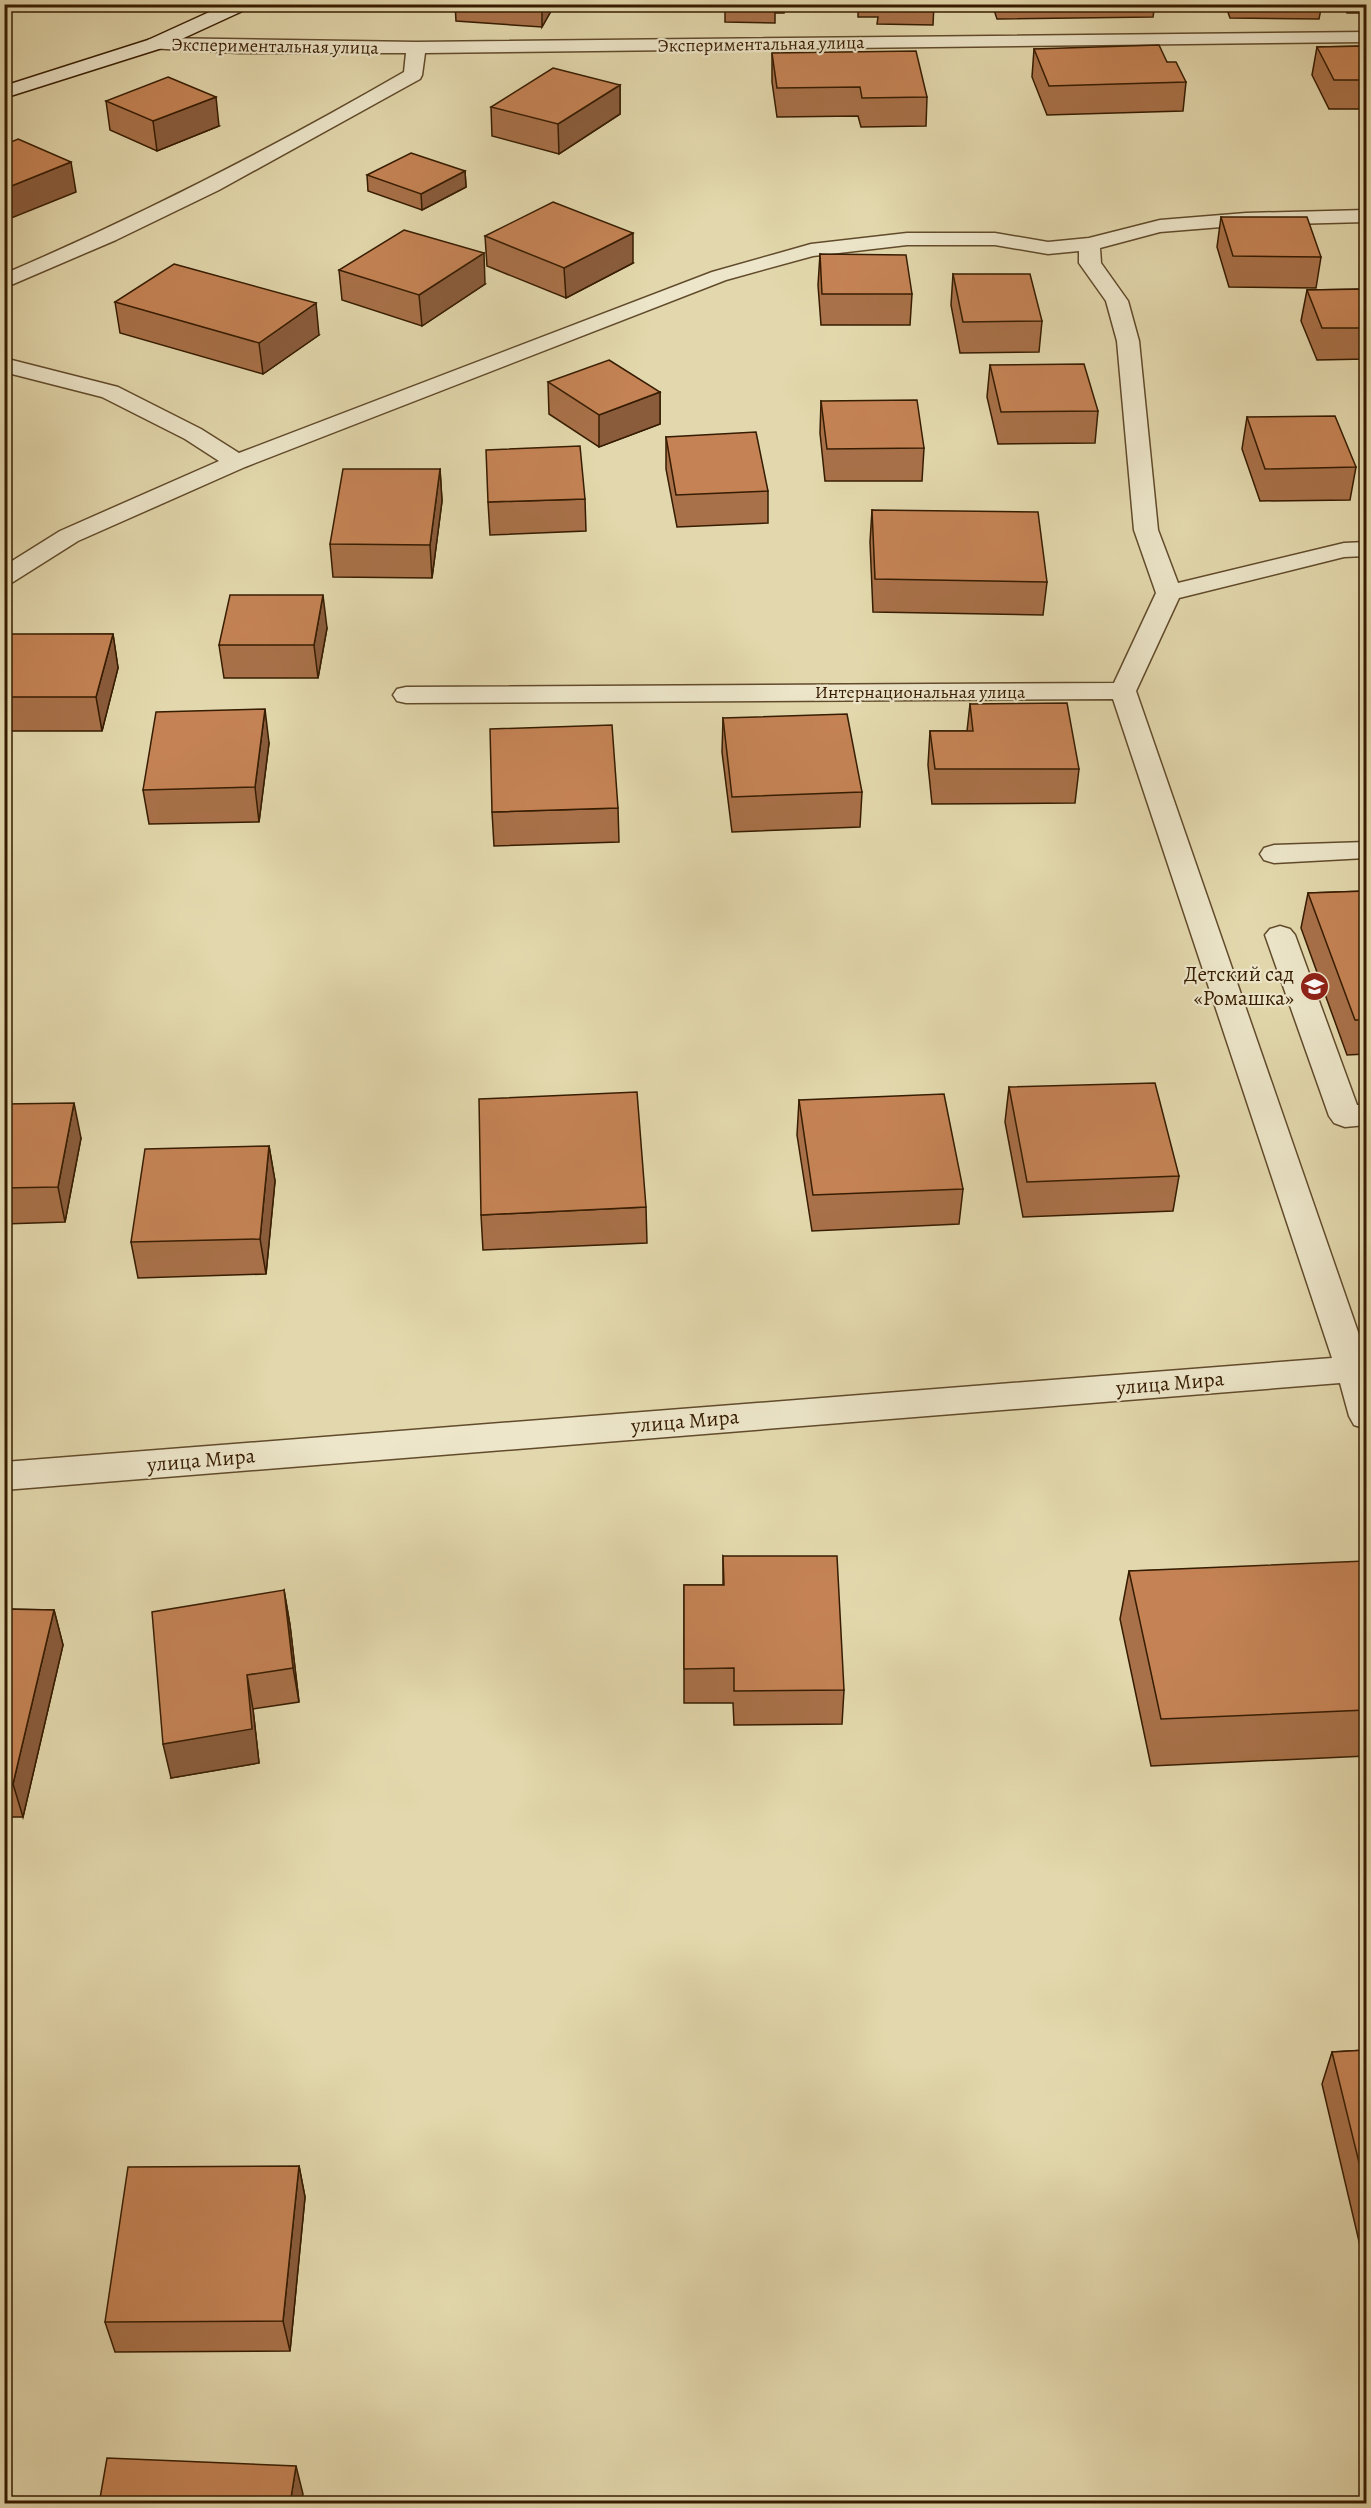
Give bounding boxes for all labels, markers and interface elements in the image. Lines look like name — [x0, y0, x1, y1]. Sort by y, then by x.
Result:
street label: Экспериментальная улица — [657, 30, 865, 58]
street label: Экспериментальная улица — [171, 32, 379, 60]
street label: Интернациональная улица — [815, 680, 1026, 704]
place label: Детский сад «Ромашка» — [1184, 960, 1294, 1012]
school or university icon: Детский сад «Ромашка» — [1299, 970, 1331, 1002]
street label: улица Мира — [1114, 1364, 1226, 1402]
street label: улица Мира — [629, 1402, 741, 1440]
street label: улица Мира — [145, 1441, 257, 1479]

